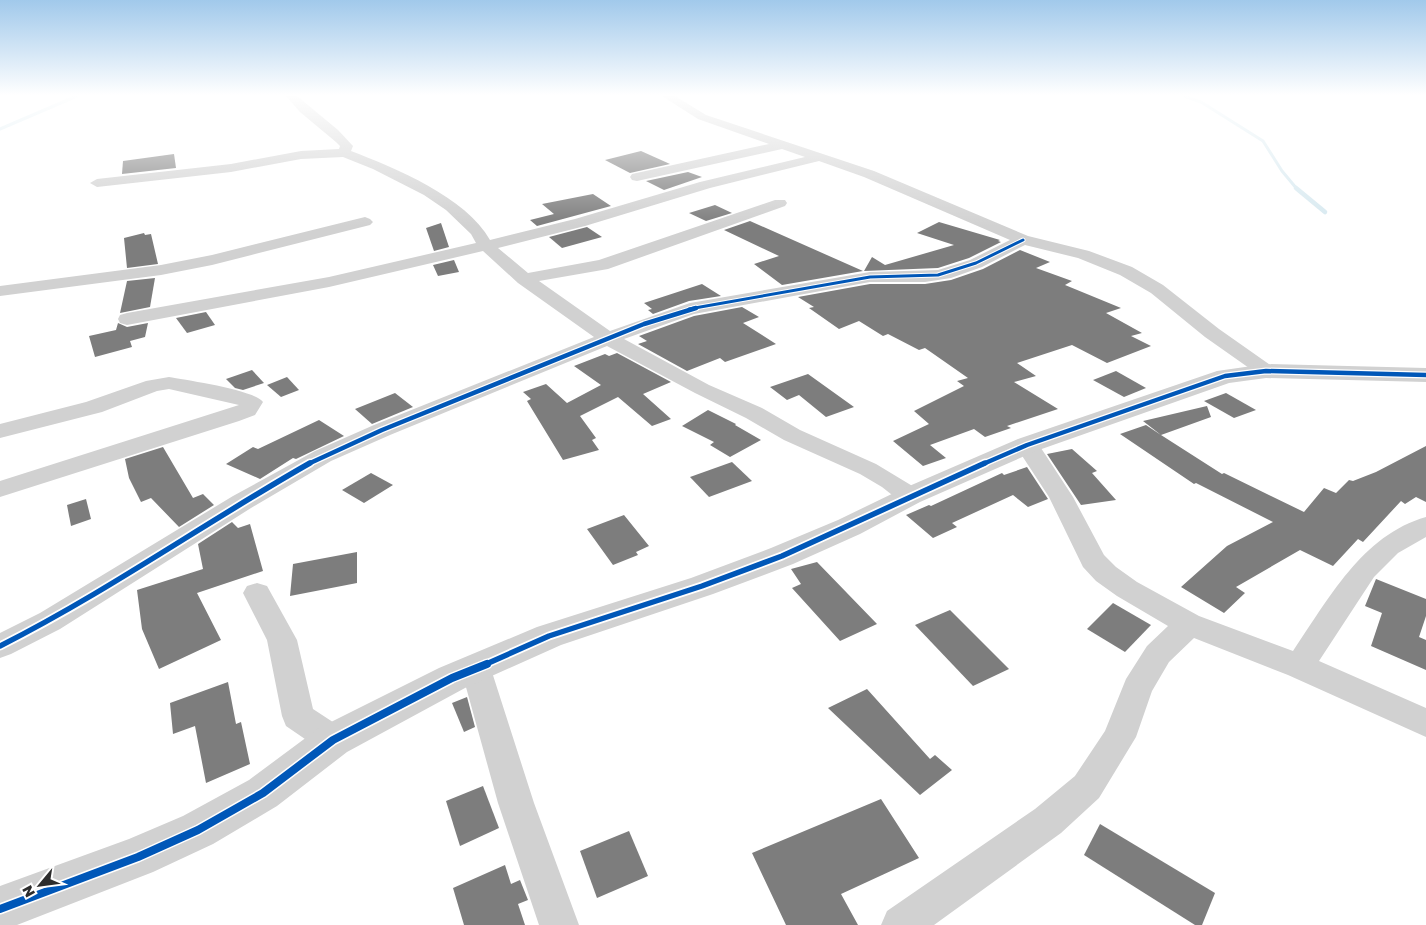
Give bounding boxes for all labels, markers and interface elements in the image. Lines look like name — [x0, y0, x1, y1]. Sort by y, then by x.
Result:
north arrow — [15, 860, 65, 910]
text: N — [18, 883, 38, 900]

